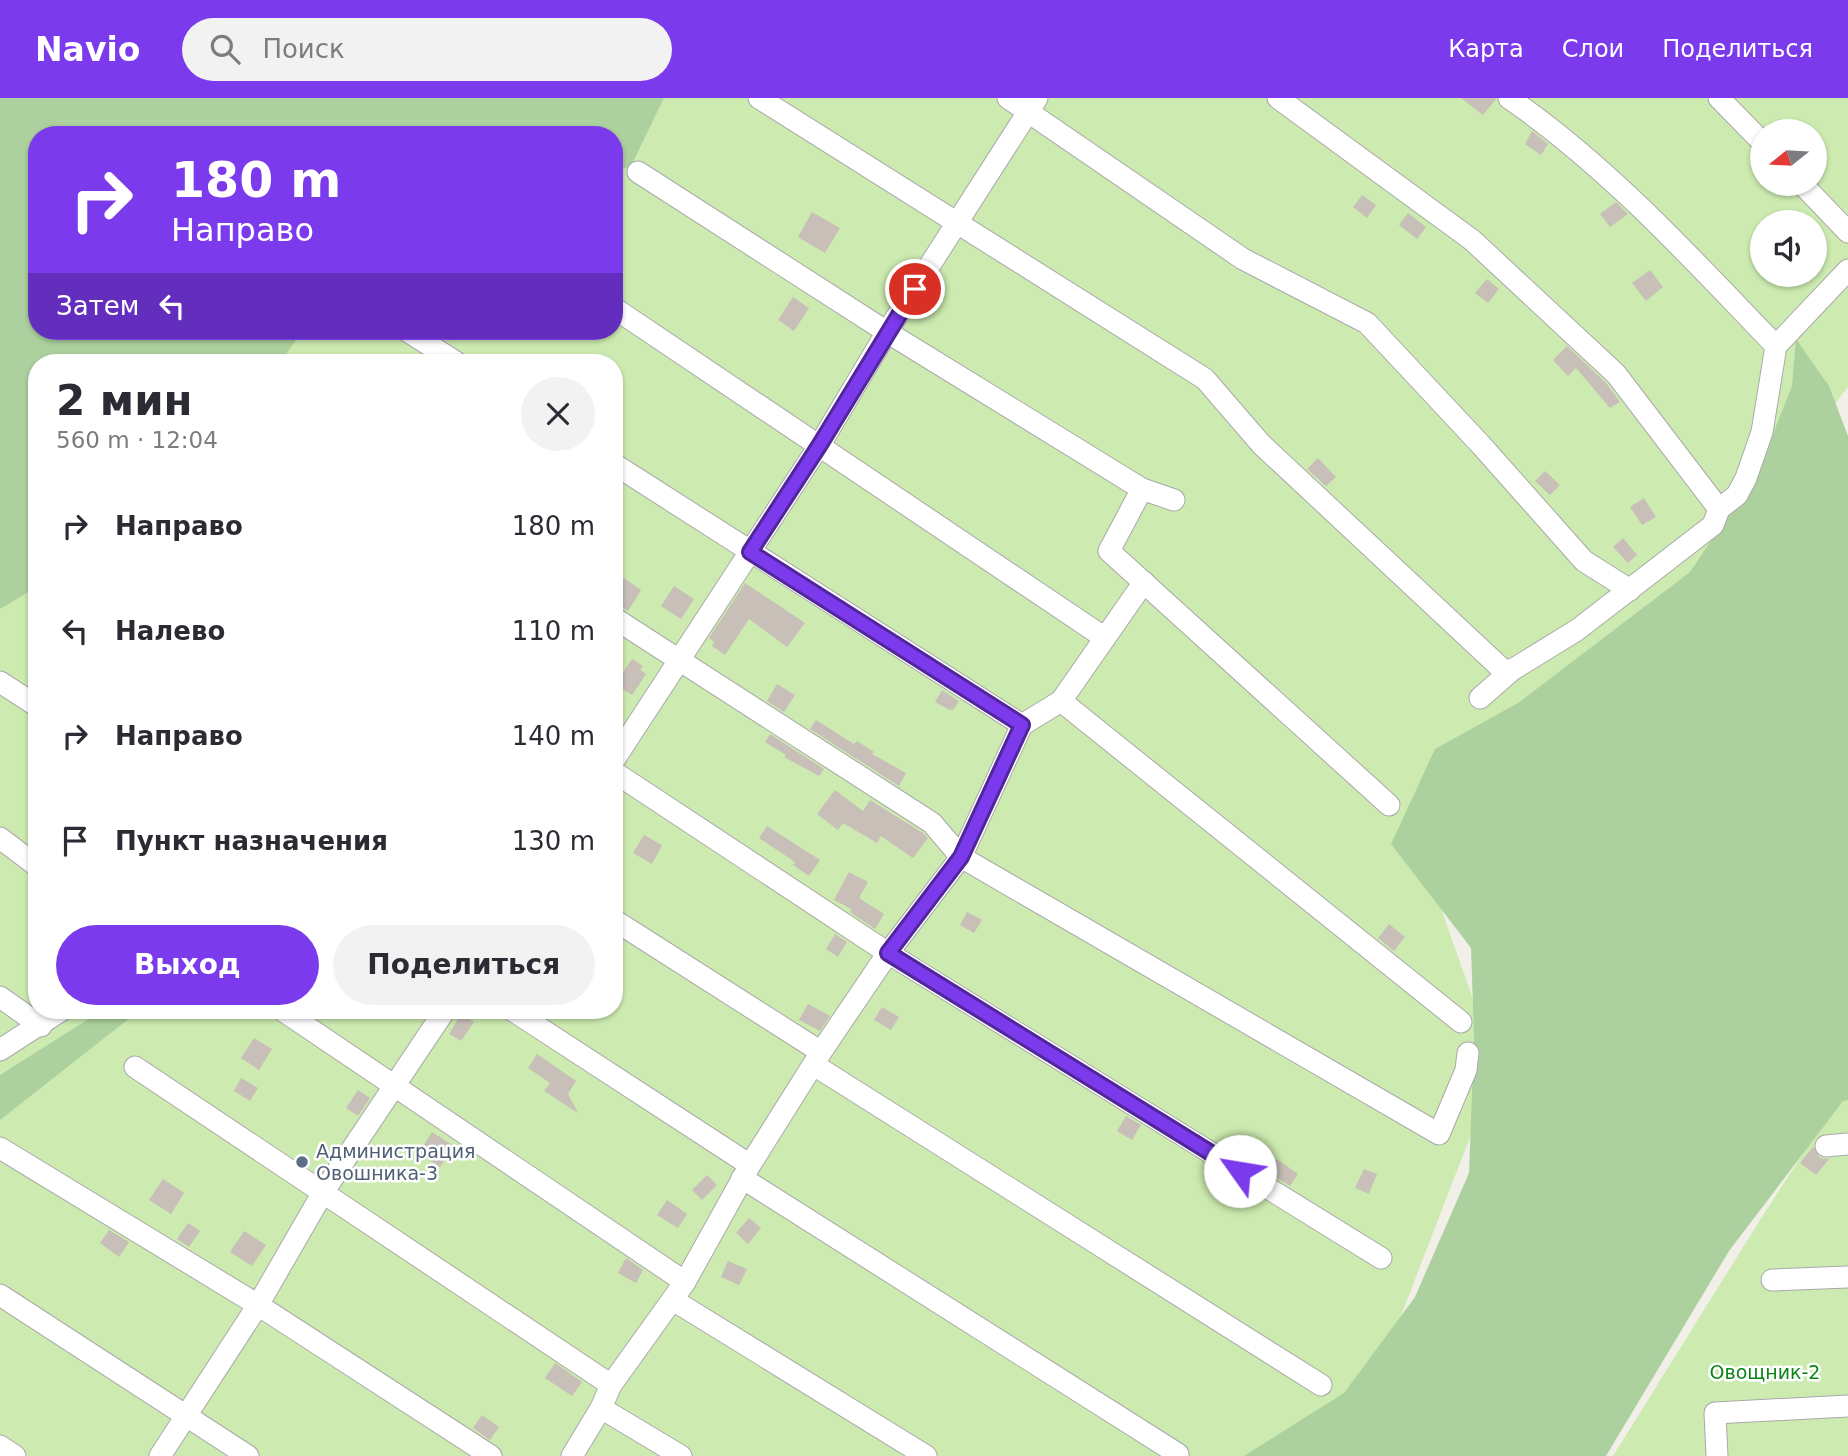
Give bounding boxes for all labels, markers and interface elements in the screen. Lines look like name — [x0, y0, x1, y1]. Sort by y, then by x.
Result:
search box — [182, 18, 672, 81]
text: Navio — [35, 30, 140, 69]
icon: search — [206, 30, 244, 68]
text: Поиск — [262, 34, 345, 64]
text: Карта — [1448, 35, 1524, 63]
text: Слои — [1562, 35, 1624, 63]
text: Поделиться — [1662, 35, 1813, 63]
north arrow — [1750, 119, 1827, 196]
map controls — [1750, 119, 1827, 287]
text: 180 m — [171, 152, 341, 209]
icon: right — [56, 154, 147, 245]
button: sound — [1750, 210, 1827, 287]
text: Направо — [171, 211, 314, 249]
pin — [885, 259, 945, 319]
icon: arrive — [896, 270, 934, 308]
icon: left — [153, 287, 191, 325]
text: Затем — [56, 291, 139, 321]
text: 2 мин — [56, 376, 193, 425]
button: close — [521, 377, 595, 451]
text: 560 m · 12:04 — [56, 427, 218, 453]
icon: right — [56, 507, 94, 545]
text: Направо — [115, 511, 243, 541]
text: 180 m — [512, 511, 595, 541]
icon: left — [56, 612, 94, 650]
text: Налево — [115, 616, 225, 646]
text: 110 m — [512, 616, 595, 646]
icon: right — [56, 717, 94, 755]
text: Направо — [115, 721, 243, 751]
text: 140 m — [512, 721, 595, 751]
icon: arrive — [56, 822, 94, 860]
text: Пункт назначения — [115, 826, 388, 856]
text: 130 m — [512, 826, 595, 856]
button: Выход — [56, 925, 319, 1005]
button: Поделиться — [333, 925, 595, 1005]
position arrow — [1203, 1134, 1277, 1208]
place label: Администрация Овошника-3 — [316, 1140, 476, 1184]
marker: Администрация Овошника-3 — [294, 1154, 310, 1170]
park label: Овощник-2 — [1710, 1361, 1820, 1383]

